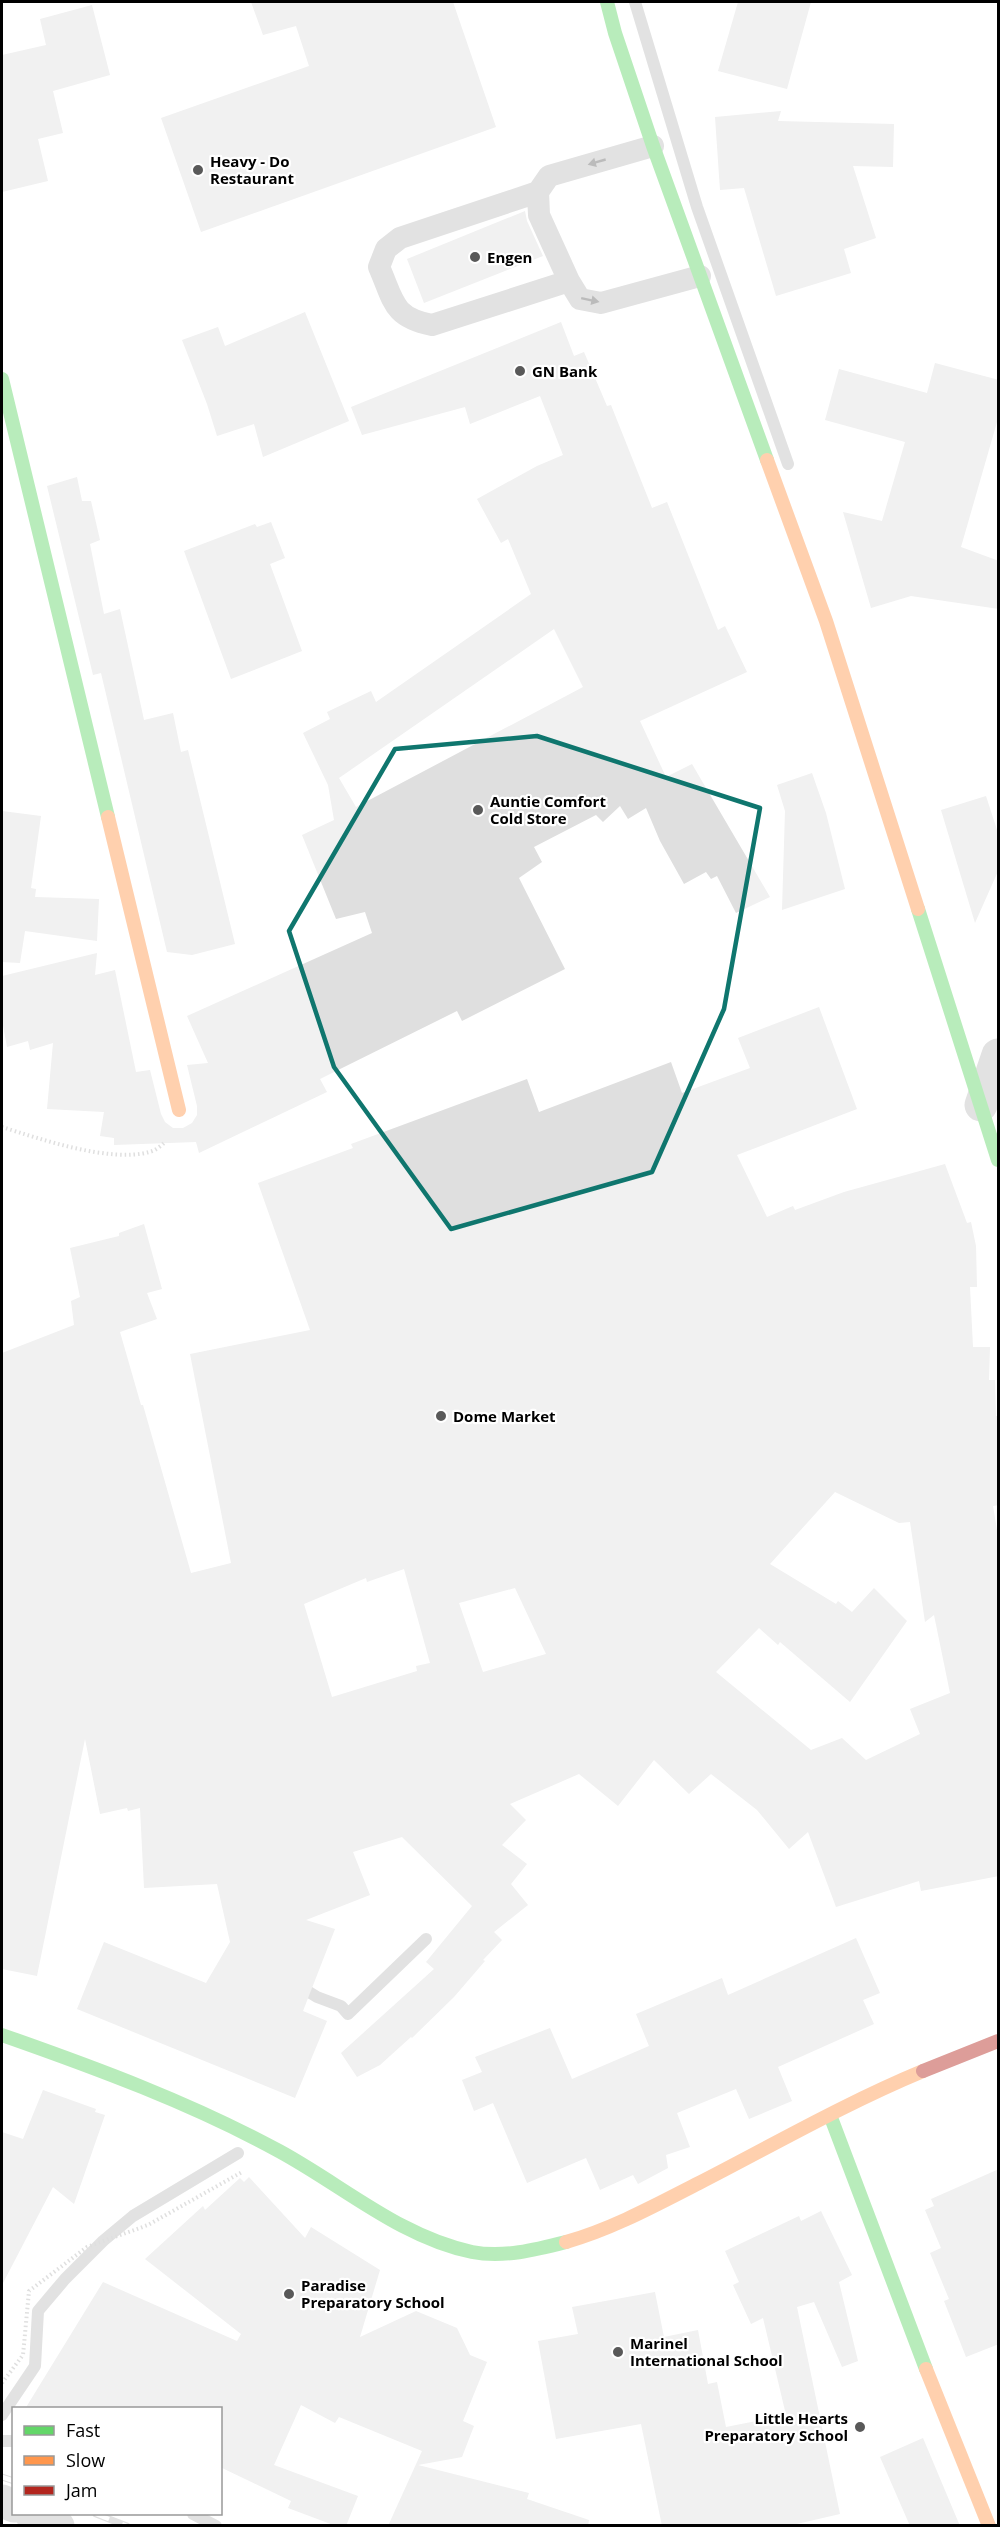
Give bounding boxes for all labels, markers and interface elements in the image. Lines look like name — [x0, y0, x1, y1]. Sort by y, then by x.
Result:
place label: Heavy - Do Restaurant — [210, 151, 294, 188]
one-way arrow — [588, 158, 606, 168]
marker: Heavy - Do Restaurant — [191, 163, 205, 177]
place label: Engen — [487, 247, 532, 267]
marker: Engen — [468, 250, 482, 264]
one-way arrow — [581, 296, 600, 305]
place label: GN Bank — [532, 361, 598, 381]
marker: GN Bank — [513, 364, 527, 378]
place label: Auntie Comfort Cold Store — [490, 791, 606, 828]
marker: Auntie Comfort Cold Store — [471, 803, 485, 817]
place label: Dome Market — [453, 1406, 556, 1426]
marker: Dome Market — [434, 1409, 448, 1423]
place label: Paradise Preparatory School — [301, 2275, 445, 2312]
marker: Paradise Preparatory School — [282, 2287, 296, 2301]
place label: Marinel International School — [630, 2333, 783, 2370]
marker: Marinel International School — [611, 2345, 625, 2359]
legend — [12, 2407, 222, 2515]
place label: Little Hearts Preparatory School — [704, 2408, 848, 2445]
text: Fast — [66, 2418, 100, 2442]
marker: Little Hearts Preparatory School — [853, 2420, 867, 2434]
text: Slow — [66, 2448, 105, 2472]
text: Jam — [64, 2478, 98, 2502]

